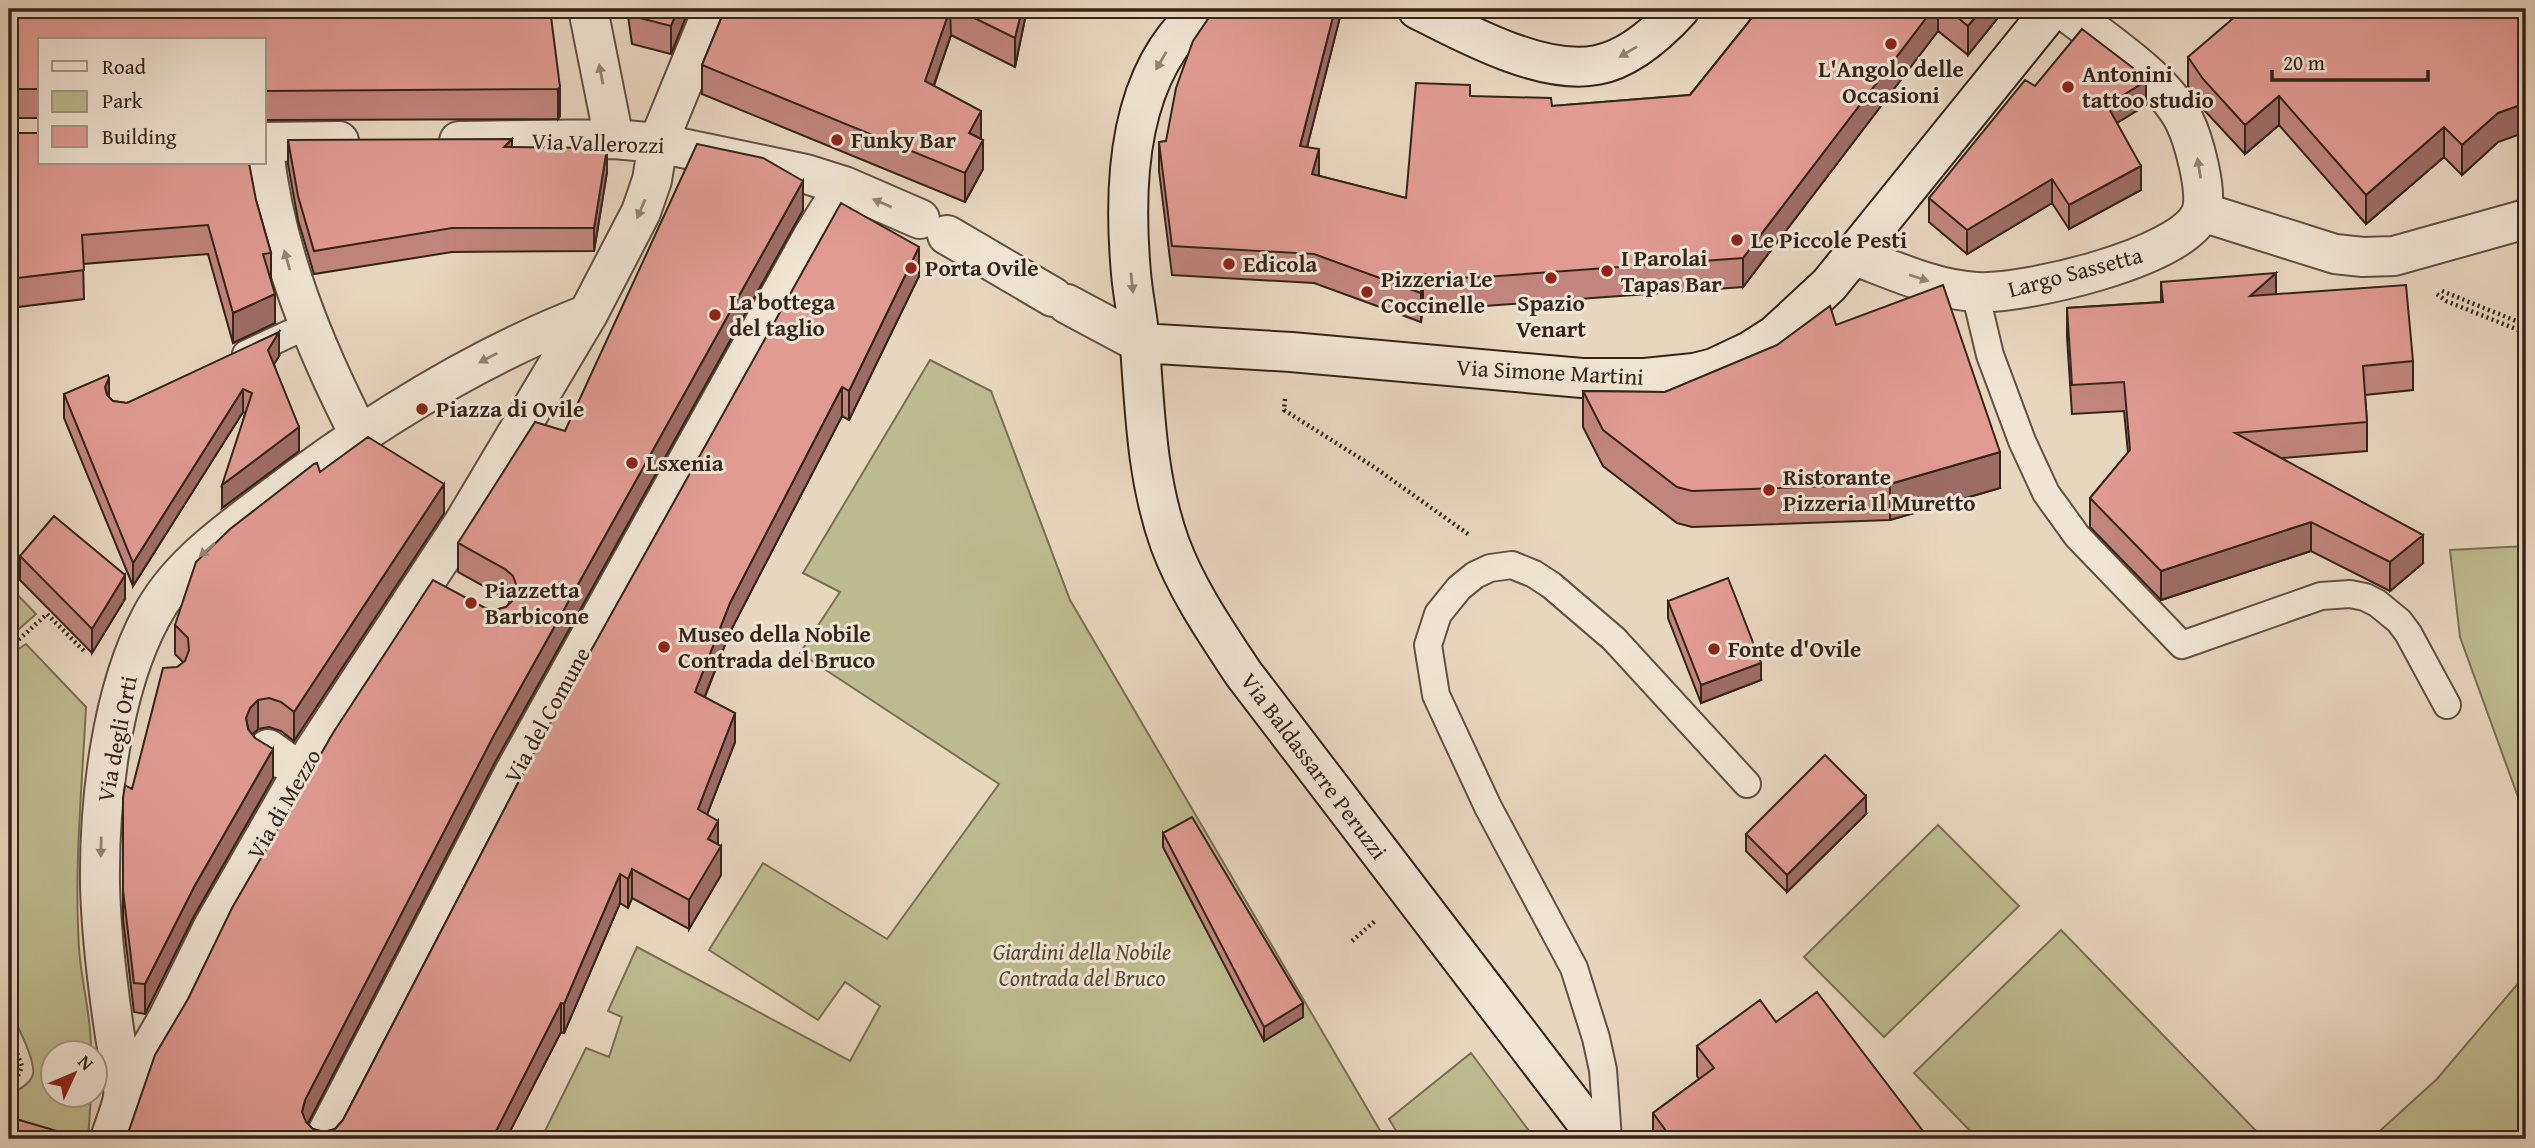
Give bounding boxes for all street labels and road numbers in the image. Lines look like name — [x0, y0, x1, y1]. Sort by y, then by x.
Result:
street label: Via Vallerozzi — [531, 124, 665, 161]
street label: Largo Sassetta — [2004, 238, 2146, 305]
street label: Via Simone Martini — [1455, 350, 1645, 393]
street label: Via del Comune — [495, 641, 598, 789]
street label: Via Baldassarre Peruzzi — [1233, 665, 1396, 866]
street label: Via degli Orti — [88, 673, 145, 805]
street label: Via di Mezzo — [239, 742, 329, 865]

